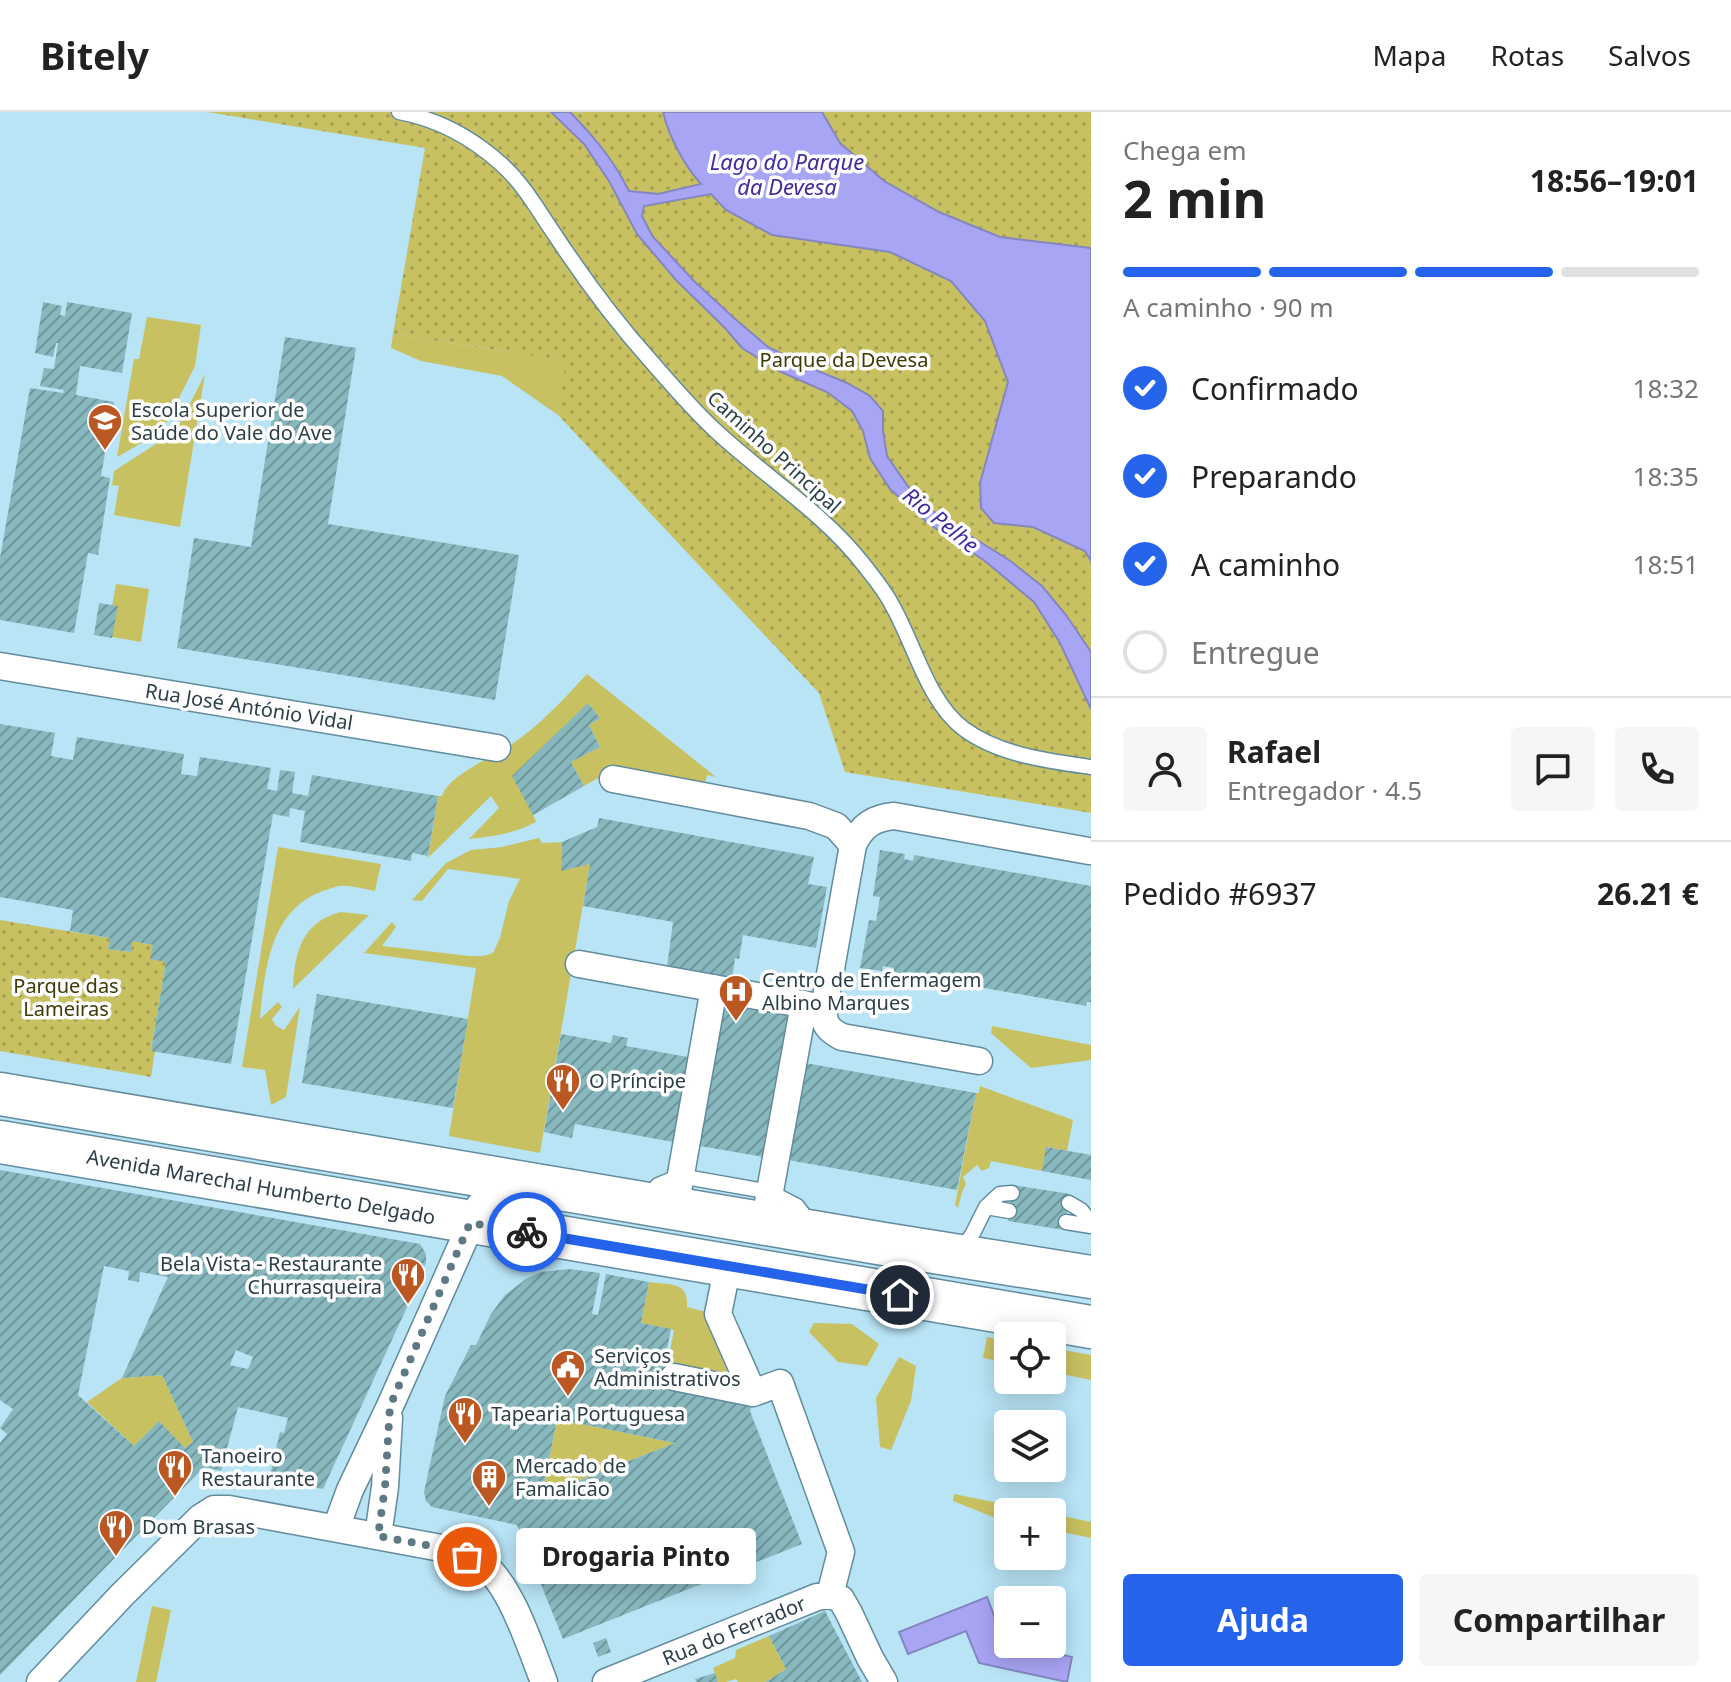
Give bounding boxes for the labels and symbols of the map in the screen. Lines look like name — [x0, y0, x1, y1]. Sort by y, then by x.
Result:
water label: Lago do Parque da Devesa — [710, 146, 864, 201]
park label: Parque da Devesa — [760, 346, 928, 373]
street label: Caminho Principal — [702, 384, 847, 519]
place label: Escola Superior de Saúde do Vale do Ave — [131, 396, 332, 446]
school or university icon: Escola Superior de Saúde do Vale do Ave — [86, 402, 124, 452]
water label: Rio Pelhe — [898, 479, 986, 559]
street label: Rua José António Vidal — [143, 677, 355, 736]
place label: Centro de Enfermagem Albino Marques — [762, 966, 982, 1016]
park label: Parque das Lameiras — [13, 972, 119, 1022]
hospital icon: Centro de Enfermagem Albino Marques — [717, 973, 755, 1023]
restaurant icon: O Príncipe — [544, 1062, 582, 1112]
place label: O Príncipe — [589, 1067, 686, 1094]
street label: Avenida Marechal Humberto Delgado — [85, 1143, 438, 1231]
courier — [487, 1192, 567, 1272]
place label: Bela Vista - Restaurante Churrasqueira — [160, 1250, 382, 1300]
restaurant icon: Bela Vista - Restaurante Churrasqueira — [389, 1256, 427, 1306]
pin — [866, 1261, 934, 1329]
place label: Serviços Administrativos — [594, 1342, 741, 1392]
public building icon: Serviços Administrativos — [549, 1348, 587, 1398]
restaurant icon: Tapearia Portuguesa — [446, 1395, 484, 1445]
place label: Tapearia Portuguesa — [491, 1400, 685, 1427]
place label: Tanoeiro Restaurante — [201, 1442, 315, 1492]
restaurant icon: Tanoeiro Restaurante — [156, 1448, 194, 1498]
place label: Mercado de Famalicão — [515, 1452, 626, 1502]
building icon: Mercado de Famalicão — [470, 1458, 508, 1508]
restaurant icon: Dom Brasas — [97, 1508, 135, 1558]
place label: Dom Brasas — [142, 1513, 255, 1540]
pin — [433, 1523, 501, 1591]
callout: Drogaria Pinto — [515, 1529, 755, 1585]
street label: Rua do Ferrador — [658, 1589, 810, 1672]

